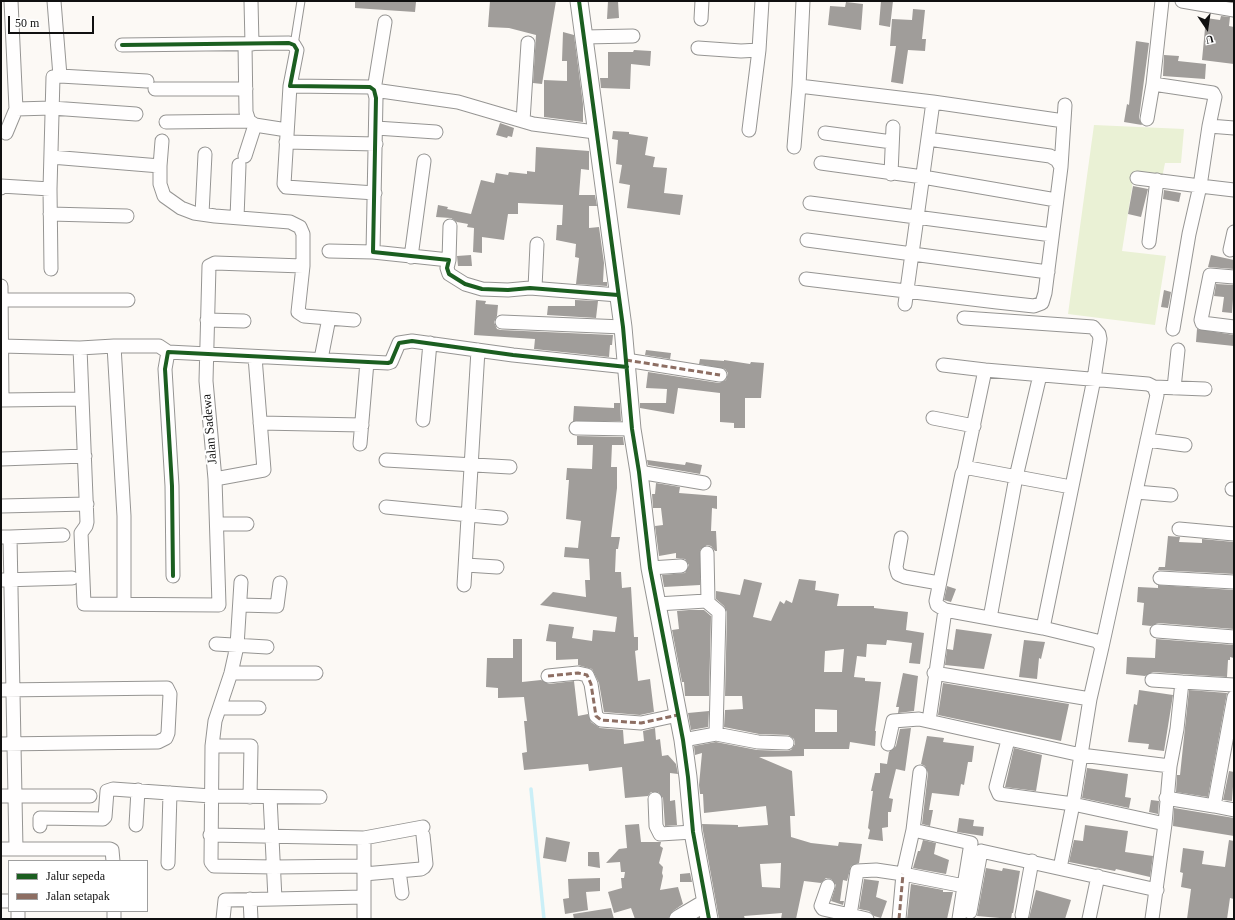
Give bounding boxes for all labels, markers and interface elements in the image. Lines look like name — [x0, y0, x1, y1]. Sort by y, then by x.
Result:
scale bar — [10, 8, 96, 34]
north arrow — [1187, 8, 1227, 48]
text: 50 m — [15, 16, 39, 30]
text: U — [1204, 33, 1215, 46]
street label: Jalan Sadewa — [199, 393, 221, 465]
legend — [8, 860, 148, 912]
text: Jalur sepeda — [46, 869, 105, 883]
text: Jalan setapak — [46, 889, 110, 903]

